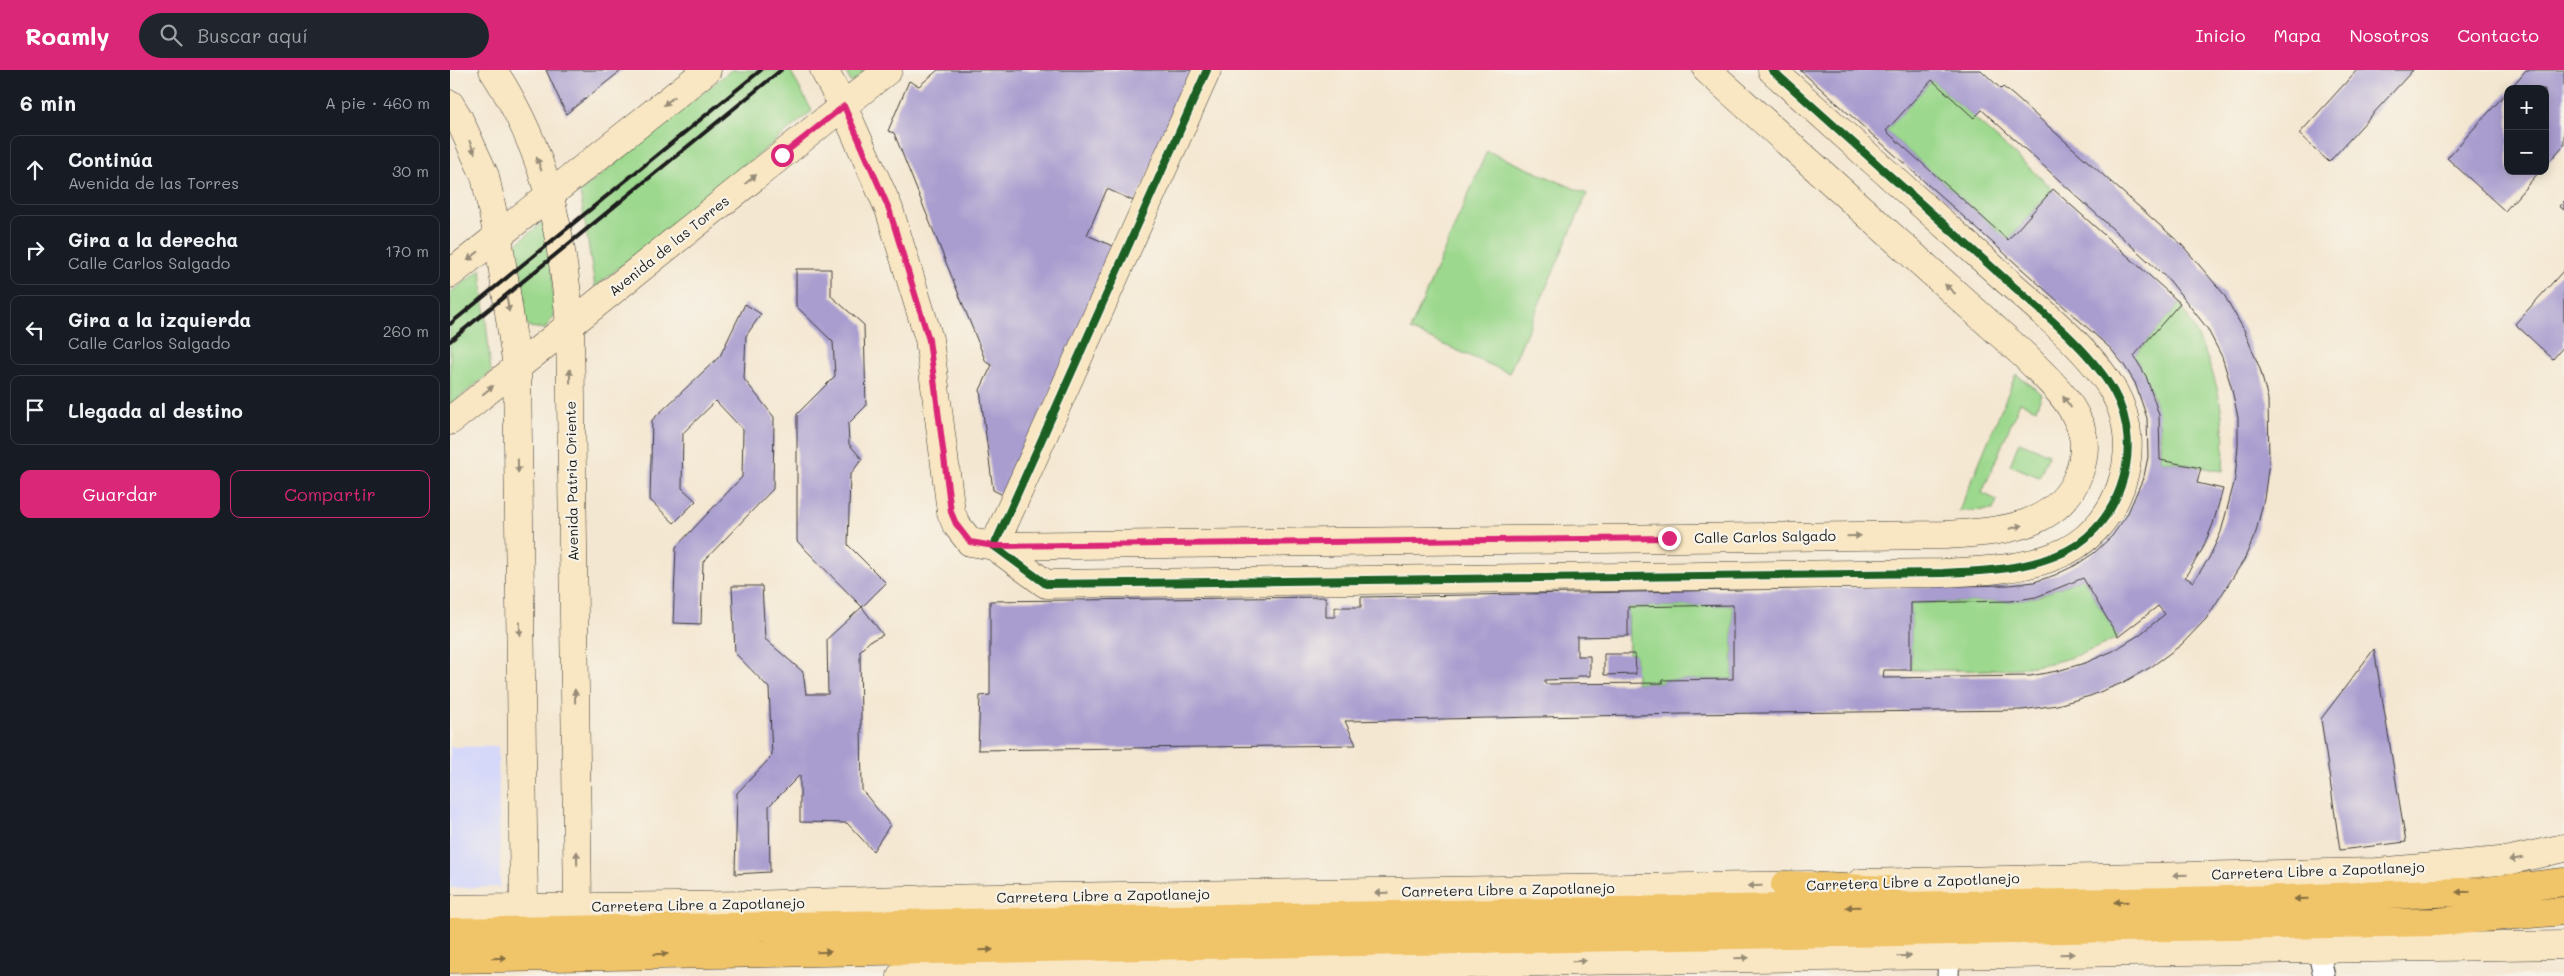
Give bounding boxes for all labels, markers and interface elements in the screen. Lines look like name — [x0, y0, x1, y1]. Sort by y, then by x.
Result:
search box — [139, 13, 489, 58]
text: Roamly — [25, 20, 109, 51]
icon: search — [157, 21, 185, 49]
text: Buscar aquí — [197, 23, 308, 48]
text: Inicio — [2195, 23, 2246, 47]
text: Mapa — [2274, 23, 2321, 47]
text: Nosotros — [2349, 23, 2429, 47]
text: Contacto — [2457, 23, 2539, 47]
map controls — [2504, 85, 2549, 175]
button: + — [2504, 85, 2549, 130]
text: 6 min — [20, 89, 76, 116]
text: A pie · 460 m — [325, 92, 430, 113]
one-way arrow — [663, 95, 676, 106]
button: − — [2504, 130, 2549, 175]
one-way arrow — [468, 140, 476, 154]
route start — [771, 144, 794, 167]
text: Continúa — [68, 147, 153, 172]
icon: ahead — [21, 156, 49, 184]
one-way arrow — [535, 157, 542, 172]
text: 30 m — [392, 160, 429, 181]
text: Avenida de las Torres — [68, 172, 239, 193]
one-way arrow — [745, 174, 758, 185]
street label: Avenida de las Torres — [605, 191, 733, 300]
text: Gira a la derecha — [68, 227, 238, 252]
icon: right — [21, 236, 49, 264]
text: 170 m — [385, 240, 429, 261]
one-way arrow — [467, 251, 480, 262]
text: Calle Carlos Salgado — [68, 252, 230, 273]
one-way arrow — [1945, 283, 1957, 295]
one-way arrow — [504, 297, 512, 313]
text: Gira a la izquierda — [68, 307, 251, 332]
icon: left — [21, 316, 49, 344]
text: 260 m — [383, 320, 429, 341]
text: Calle Carlos Salgado — [68, 332, 230, 353]
one-way arrow — [566, 368, 574, 384]
one-way arrow — [481, 385, 494, 396]
one-way arrow — [2062, 395, 2072, 409]
icon: arrive — [21, 396, 49, 424]
text: Llegada al destino — [68, 398, 243, 423]
street label: Avenida Patria Oriente — [561, 401, 582, 561]
one-way arrow — [514, 459, 522, 475]
button: Guardar — [20, 470, 220, 518]
button: Compartir — [230, 470, 430, 518]
one-way arrow — [2009, 522, 2024, 530]
street label: Calle Carlos Salgado — [1694, 526, 1836, 547]
route end — [1658, 527, 1681, 550]
one-way arrow — [1846, 532, 1862, 540]
one-way arrow — [516, 621, 524, 637]
one-way arrow — [571, 687, 579, 703]
one-way arrow — [573, 850, 581, 866]
one-way arrow — [2509, 855, 2524, 863]
street label: Carretera Libre a Zapotlanejo — [2211, 857, 2425, 884]
street label: Carretera Libre a Zapotlanejo — [1806, 868, 2020, 895]
one-way arrow — [2171, 871, 2187, 879]
street label: Carretera Libre a Zapotlanejo — [1401, 878, 1615, 901]
one-way arrow — [1747, 882, 1763, 890]
street label: Carretera Libre a Zapotlanejo — [996, 884, 1210, 907]
one-way arrow — [2455, 888, 2471, 896]
one-way arrow — [1374, 889, 1390, 897]
street label: Carretera Libre a Zapotlanejo — [591, 893, 805, 916]
one-way arrow — [2293, 895, 2309, 903]
one-way arrow — [2113, 899, 2129, 907]
one-way arrow — [1845, 904, 1861, 912]
one-way arrow — [978, 946, 994, 954]
one-way arrow — [816, 948, 832, 956]
one-way arrow — [653, 950, 669, 958]
one-way arrow — [2059, 950, 2075, 958]
one-way arrow — [1896, 952, 1912, 960]
one-way arrow — [491, 954, 507, 962]
one-way arrow — [1734, 954, 1750, 962]
one-way arrow — [1571, 956, 1587, 964]

